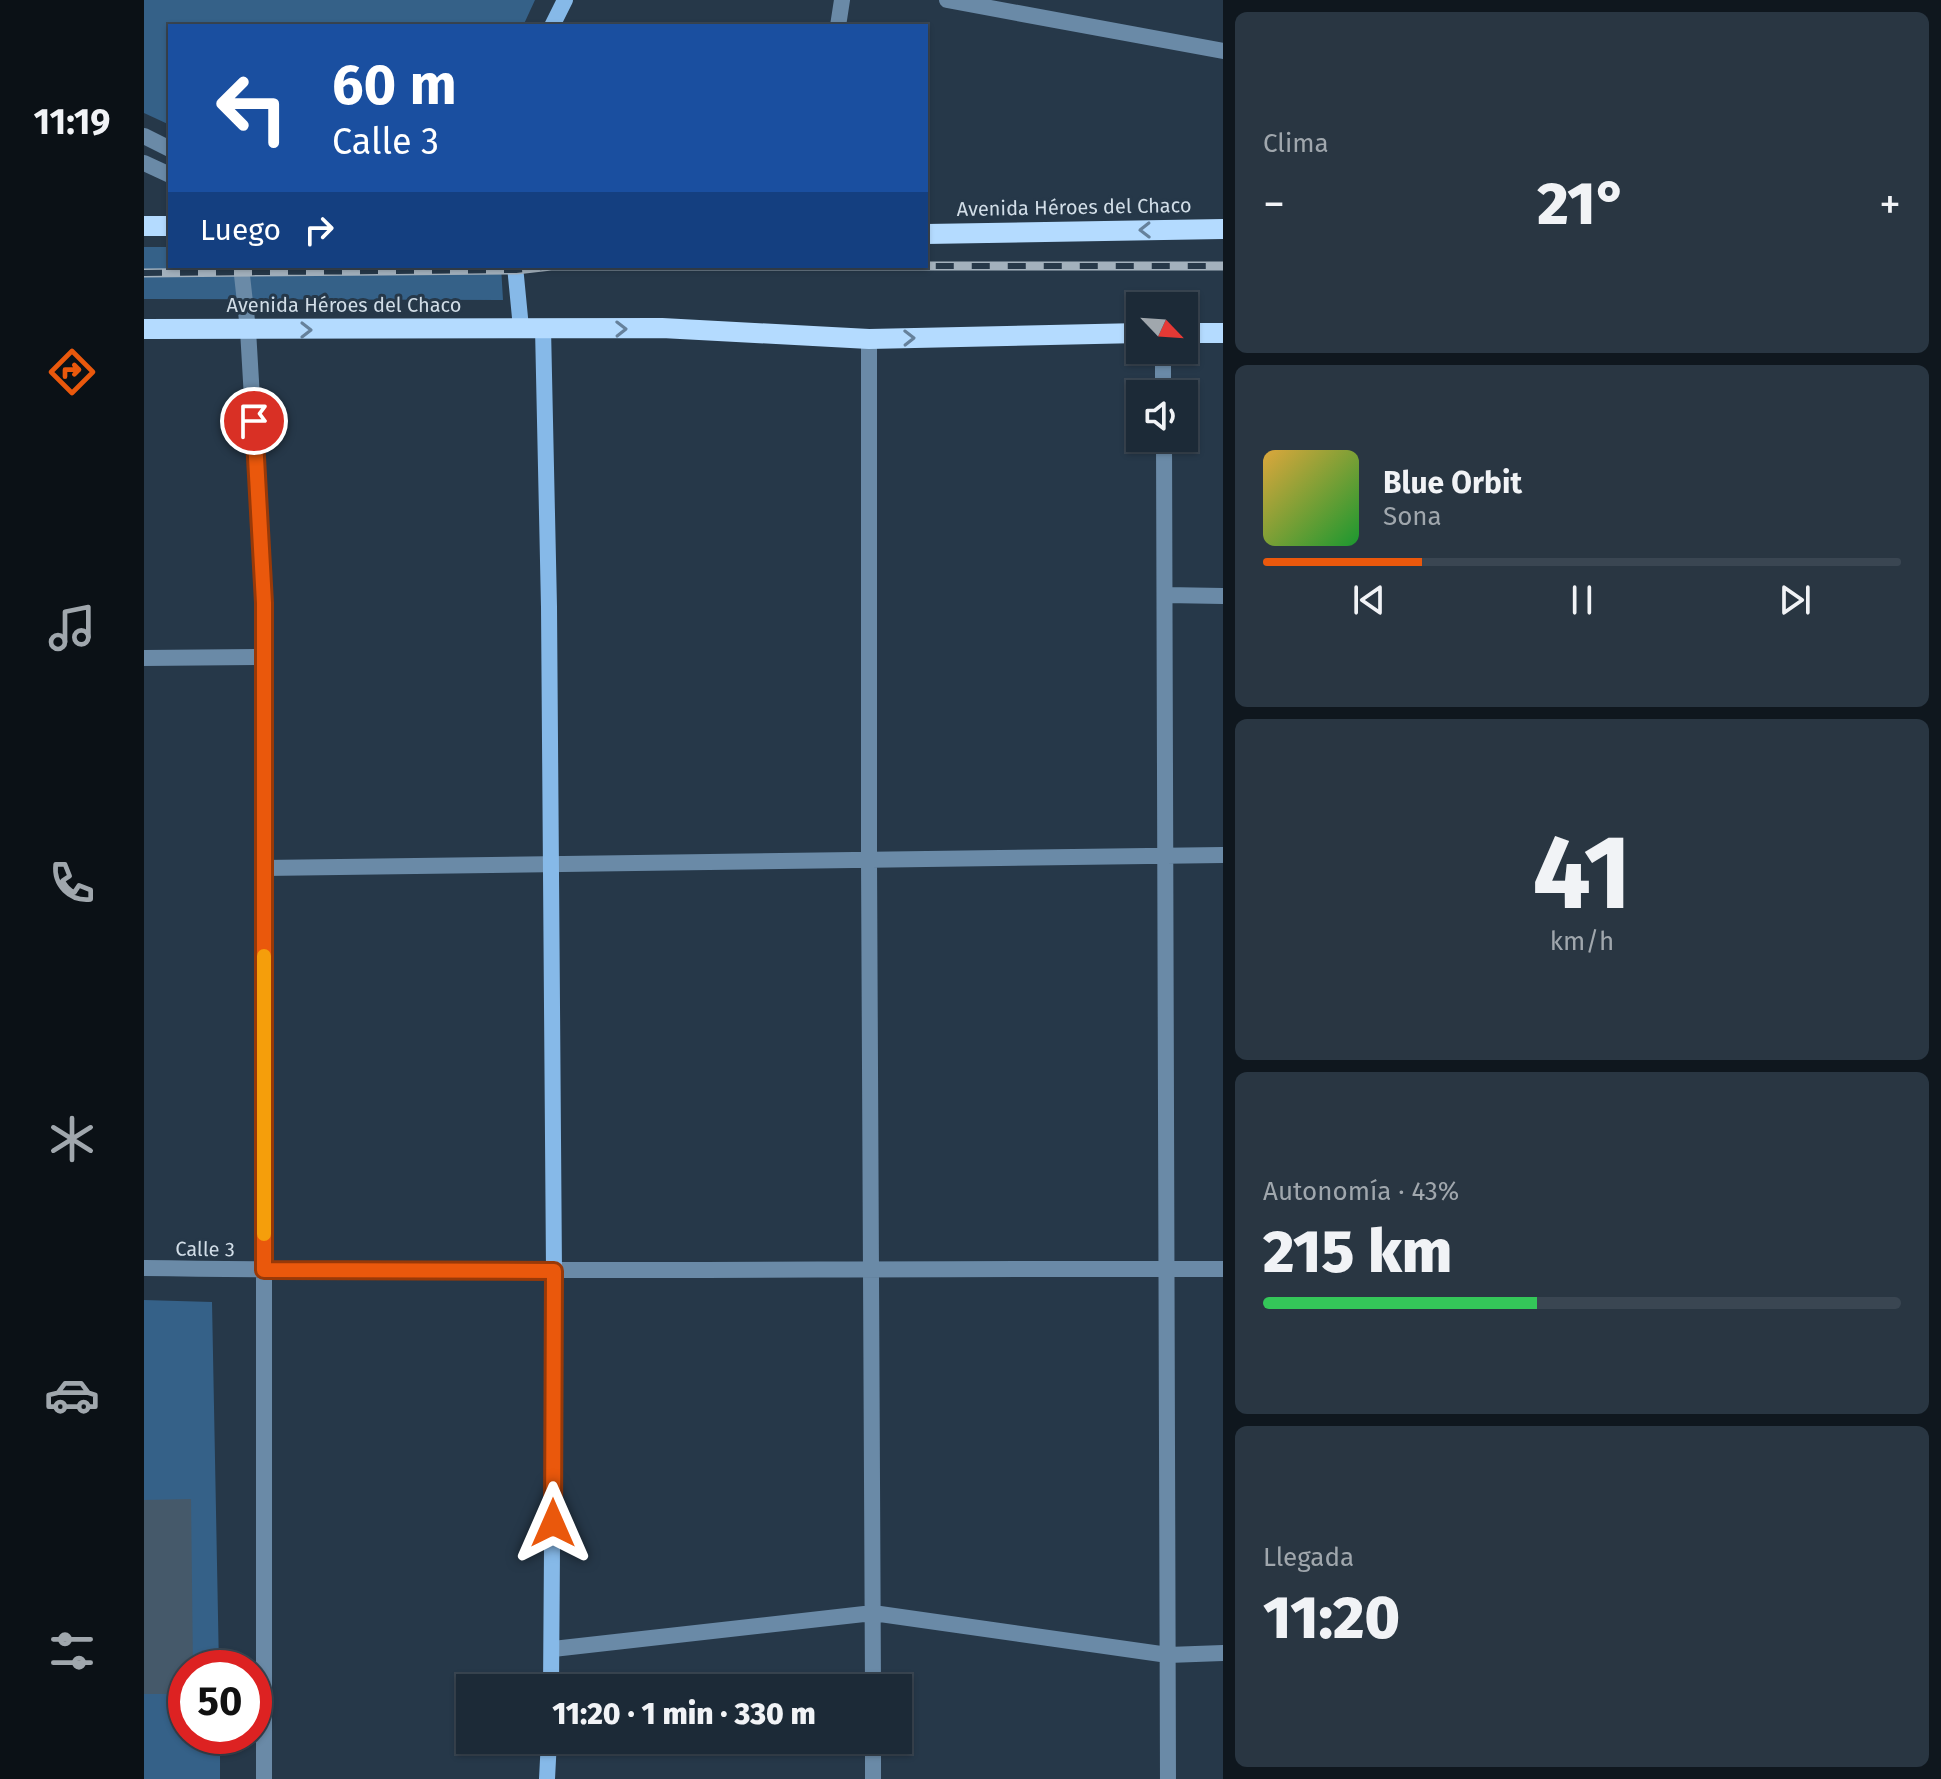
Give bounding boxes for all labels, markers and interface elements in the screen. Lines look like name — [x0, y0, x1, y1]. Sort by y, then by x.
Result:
text: 60 m — [332, 52, 457, 119]
icon: left — [200, 56, 304, 160]
text: 11:19 — [33, 100, 111, 144]
text: Calle 3 — [332, 120, 439, 164]
text: Clima — [1263, 128, 1329, 159]
text: 21° — [1537, 168, 1627, 240]
text: − — [1263, 178, 1285, 231]
text: + — [1879, 178, 1901, 231]
street label: Avenida Héroes del Chaco — [956, 193, 1192, 221]
icon: right — [297, 208, 341, 252]
text: Luego — [200, 212, 281, 248]
one-way arrow — [1138, 221, 1151, 239]
north arrow — [1126, 292, 1198, 364]
map controls — [1126, 292, 1198, 452]
street label: Avenida Héroes del Chaco — [227, 293, 461, 317]
one-way arrow — [615, 320, 628, 337]
one-way arrow — [300, 321, 313, 339]
one-way arrow — [903, 329, 916, 346]
icon: directions — [44, 344, 100, 400]
button: sound — [1126, 380, 1198, 452]
pin — [220, 387, 288, 455]
icon: arrive — [232, 399, 276, 443]
text: Blue Orbit — [1383, 465, 1522, 501]
text: Sona — [1383, 501, 1442, 532]
icon: previous — [1347, 578, 1391, 622]
icon: pause — [1560, 578, 1604, 622]
icon: next — [1773, 578, 1817, 622]
icon: music — [44, 600, 100, 656]
text: 41 — [1532, 811, 1632, 936]
icon: phone — [44, 855, 100, 911]
text: km/h — [1550, 926, 1614, 957]
icon: climate — [44, 1111, 100, 1167]
text: Autonomía · 43% — [1263, 1176, 1459, 1207]
text: 215 km — [1263, 1216, 1452, 1288]
street label: Calle 3 — [175, 1236, 235, 1262]
icon: car — [44, 1367, 100, 1423]
position arrow — [511, 1481, 595, 1565]
text: Llegada — [1263, 1542, 1354, 1573]
text: 11:20 — [1263, 1582, 1400, 1654]
icon: filters — [44, 1623, 100, 1679]
speed limit sign: 50 — [168, 1650, 272, 1754]
text: 11:20 · 1 min · 330 m — [552, 1696, 816, 1732]

